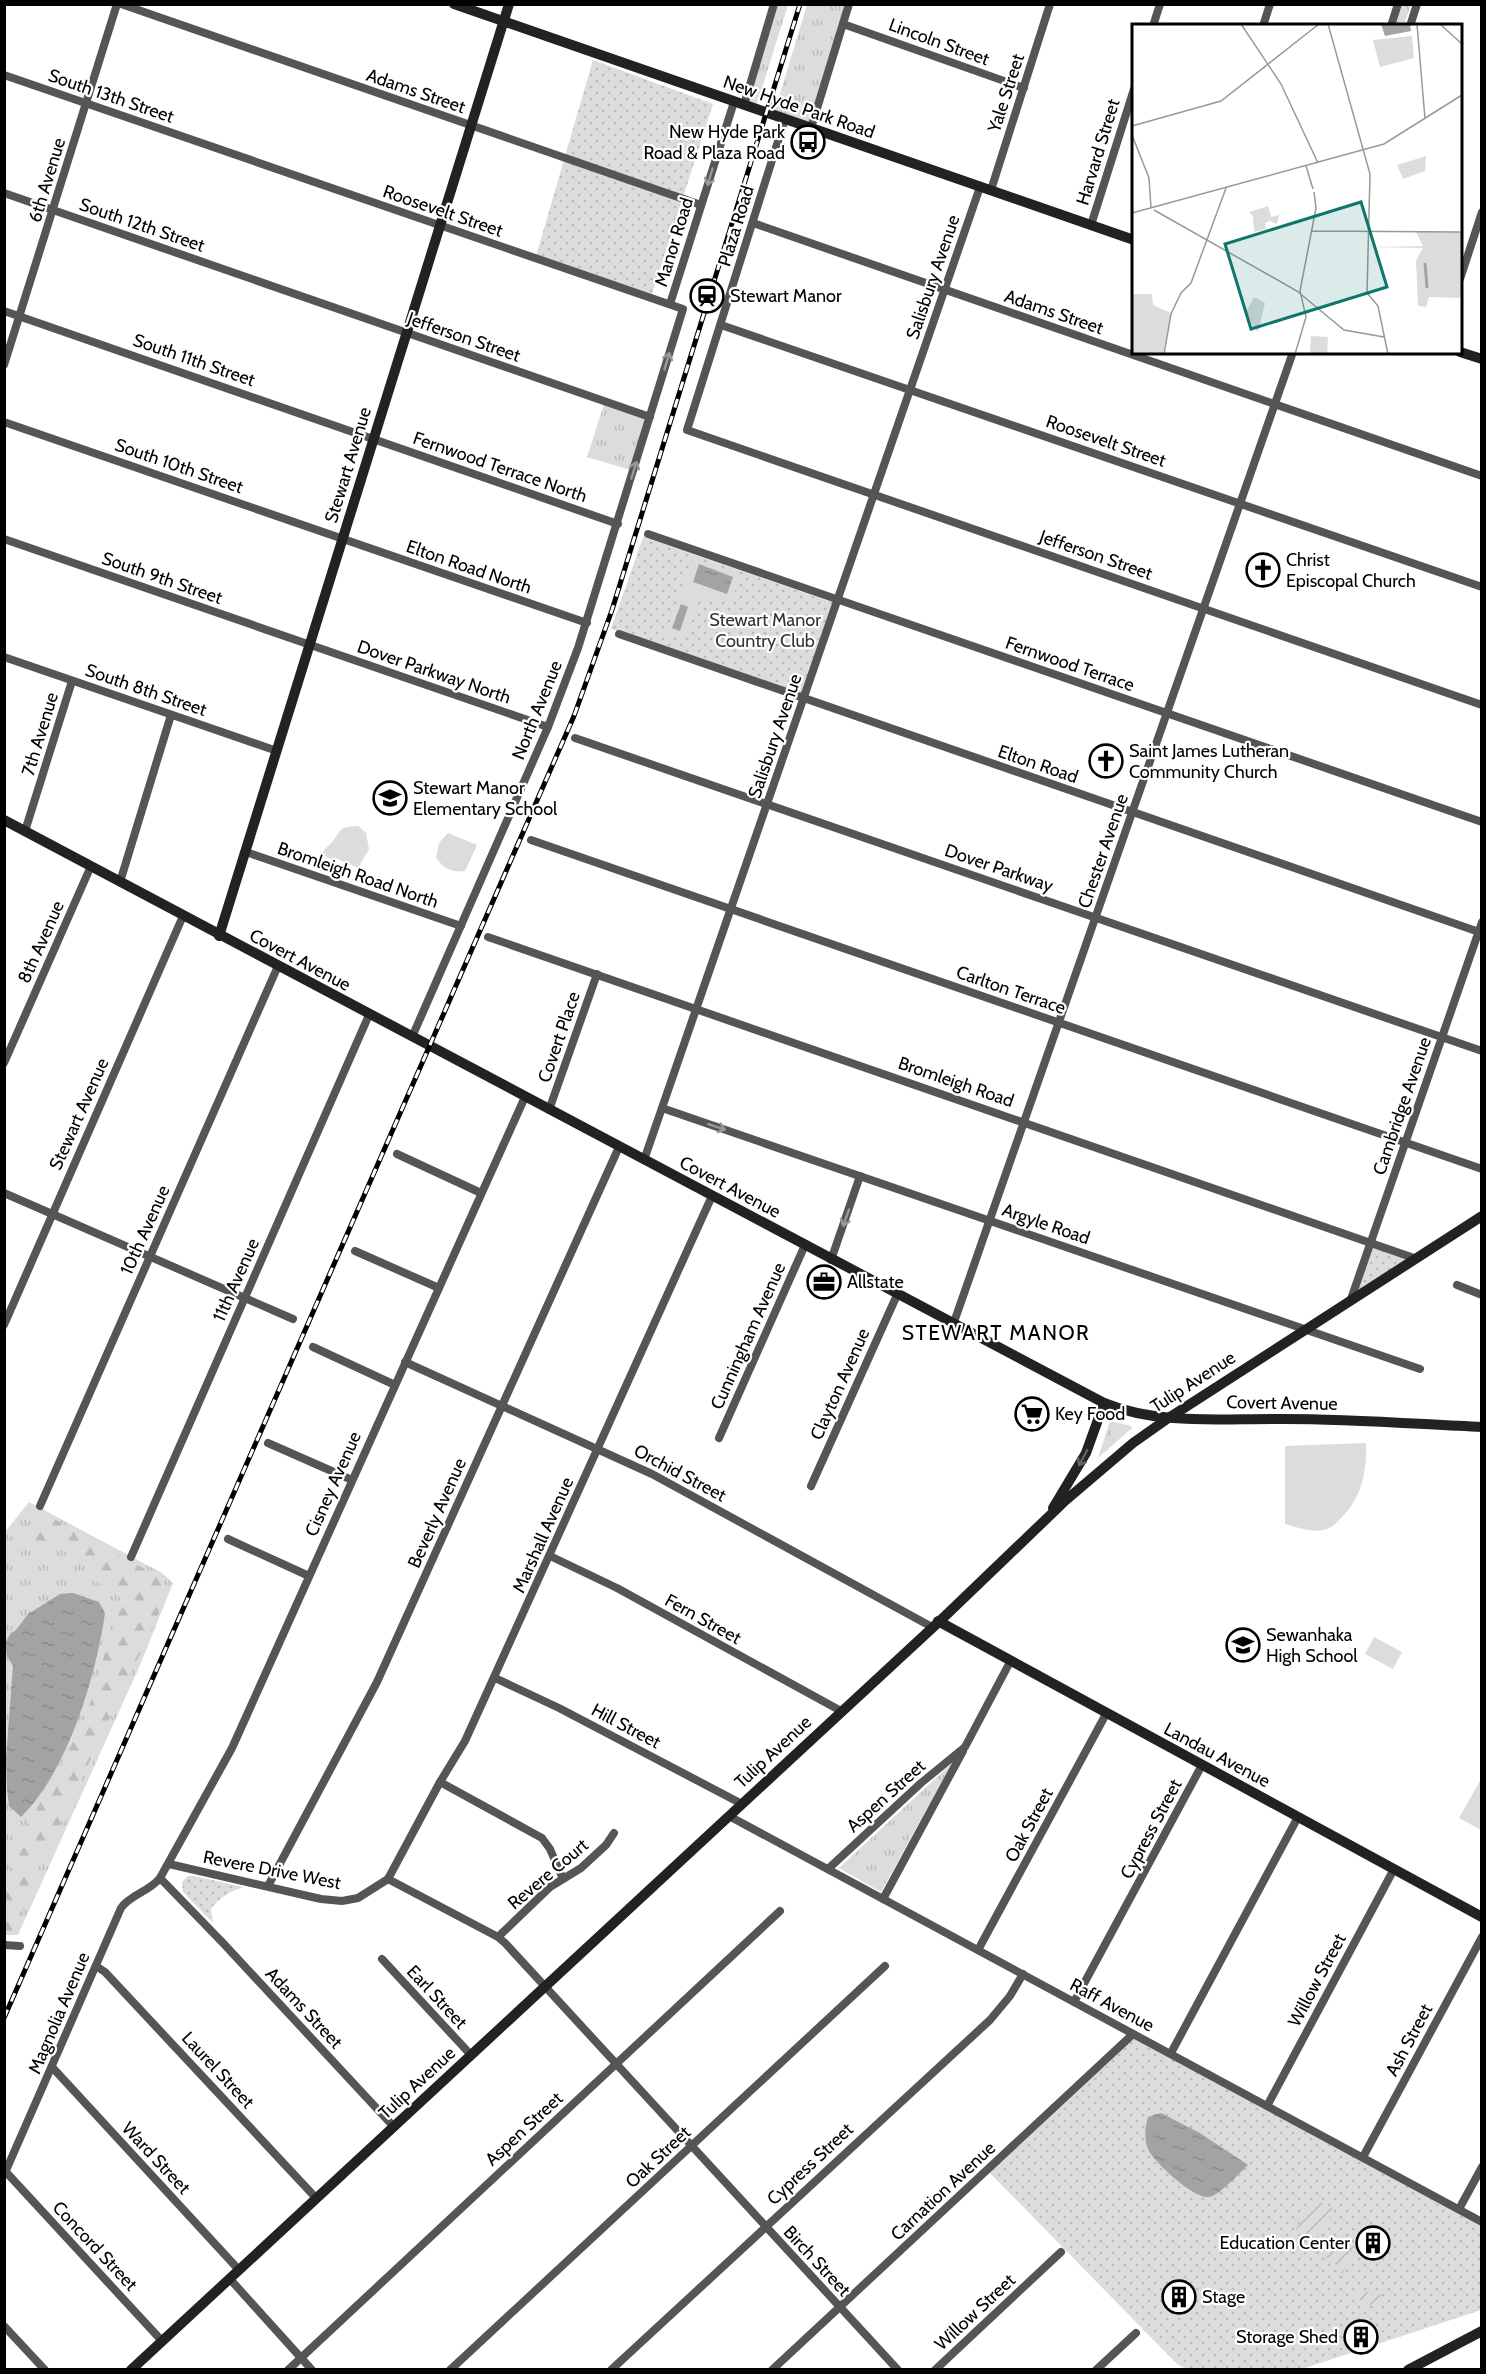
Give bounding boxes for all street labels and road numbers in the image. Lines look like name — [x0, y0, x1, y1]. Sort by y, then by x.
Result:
street label: Lincoln Street — [886, 14, 992, 70]
street label: Yale Street — [983, 51, 1029, 136]
street label: South 13th Street — [45, 64, 177, 128]
street label: Adams Street — [364, 64, 468, 118]
street label: New Hyde Park Road — [720, 71, 878, 143]
street label: Harvard Street — [1071, 96, 1125, 208]
street label: 6th Avenue — [24, 135, 70, 225]
street label: Roosevelt Street — [380, 180, 506, 242]
street label: Plaza Road — [713, 183, 759, 269]
street label: South 12th Street — [76, 193, 208, 257]
street label: Manor Road — [650, 195, 698, 289]
street label: Salisbury Avenue — [901, 212, 965, 342]
street label: Adams Street — [1002, 285, 1106, 339]
street label: Jefferson Street — [404, 307, 523, 367]
street label: South 11th Street — [130, 329, 258, 391]
street label: Stewart Avenue — [320, 404, 376, 526]
street label: Roosevelt Street — [1043, 410, 1169, 472]
street label: Fernwood Terrace North — [410, 427, 590, 507]
street label: South 10th Street — [112, 434, 246, 498]
street label: Jefferson Street — [1036, 525, 1155, 585]
street label: Elton Road North — [403, 535, 535, 599]
street label: South 9th Street — [99, 547, 225, 609]
street label: Fernwood Terrace — [1003, 632, 1137, 696]
street label: Dover Parkway North — [354, 635, 514, 709]
street label: North Avenue — [507, 657, 567, 763]
street label: South 8th Street — [82, 659, 210, 721]
street label: Salisbury Avenue — [743, 671, 807, 801]
street label: 7th Avenue — [17, 690, 63, 778]
street label: Elton Road — [995, 740, 1081, 788]
street label: Chester Avenue — [1073, 791, 1133, 911]
street label: Bromleigh Road North — [275, 837, 441, 913]
street label: Dover Parkway — [942, 839, 1056, 897]
street label: 8th Avenue — [13, 897, 69, 987]
street label: Covert Avenue — [246, 924, 354, 996]
street label: Carlton Terrace — [953, 961, 1069, 1019]
street label: Covert Place — [533, 989, 585, 1085]
street label: Cambridge Avenue — [1368, 1034, 1436, 1178]
street label: Bromleigh Road — [895, 1052, 1017, 1112]
street label: Stewart Avenue — [45, 1055, 113, 1173]
street label: Covert Avenue — [676, 1151, 784, 1223]
street label: 10th Avenue — [116, 1182, 174, 1278]
street label: Argyle Road — [999, 1199, 1093, 1249]
street label: 11th Avenue — [208, 1235, 264, 1325]
street label: Cunningham Avenue — [706, 1259, 790, 1413]
street label: Clayton Avenue — [806, 1325, 874, 1443]
street label: Tulip Avenue — [1146, 1346, 1240, 1418]
street label: Covert Avenue — [1226, 1391, 1338, 1415]
street label: Cisney Avenue — [300, 1428, 366, 1540]
street label: Orchid Street — [630, 1440, 730, 1506]
street label: Beverly Avenue — [403, 1455, 471, 1571]
street label: Marshall Avenue — [508, 1474, 578, 1596]
street label: Fern Street — [661, 1589, 745, 1649]
street label: Hill Street — [588, 1699, 664, 1753]
street label: Tulip Avenue — [730, 1711, 816, 1793]
street label: Landau Avenue — [1160, 1718, 1274, 1792]
street label: Aspen Street — [842, 1755, 930, 1837]
street label: Cypress Street — [1115, 1775, 1187, 1883]
street label: Oak Street — [1000, 1784, 1058, 1866]
street label: Revere Court — [503, 1834, 593, 1914]
street label: Revere Drive West — [201, 1846, 343, 1894]
street label: Willow Street — [1283, 1930, 1351, 2030]
street label: Magnolia Avenue — [23, 1949, 95, 2077]
street label: Earl Street — [402, 1961, 472, 2033]
street label: Adams Street — [261, 1963, 347, 2053]
street label: Raff Avenue — [1066, 1974, 1158, 2036]
street label: Ash Street — [1381, 2000, 1437, 2080]
street label: Laurel Street — [177, 2027, 259, 2113]
street label: Tulip Avenue — [374, 2042, 460, 2124]
street label: Aspen Street — [481, 2087, 567, 2171]
street label: Ward Street — [117, 2117, 195, 2199]
street label: Cypress Street — [762, 2118, 858, 2210]
street label: Oak Street — [621, 2121, 695, 2193]
street label: Carnation Avenue — [886, 2137, 1000, 2245]
street label: Concord Street — [48, 2197, 142, 2295]
street label: Birch Street — [779, 2221, 855, 2301]
street label: Willow Street — [930, 2269, 1020, 2355]

